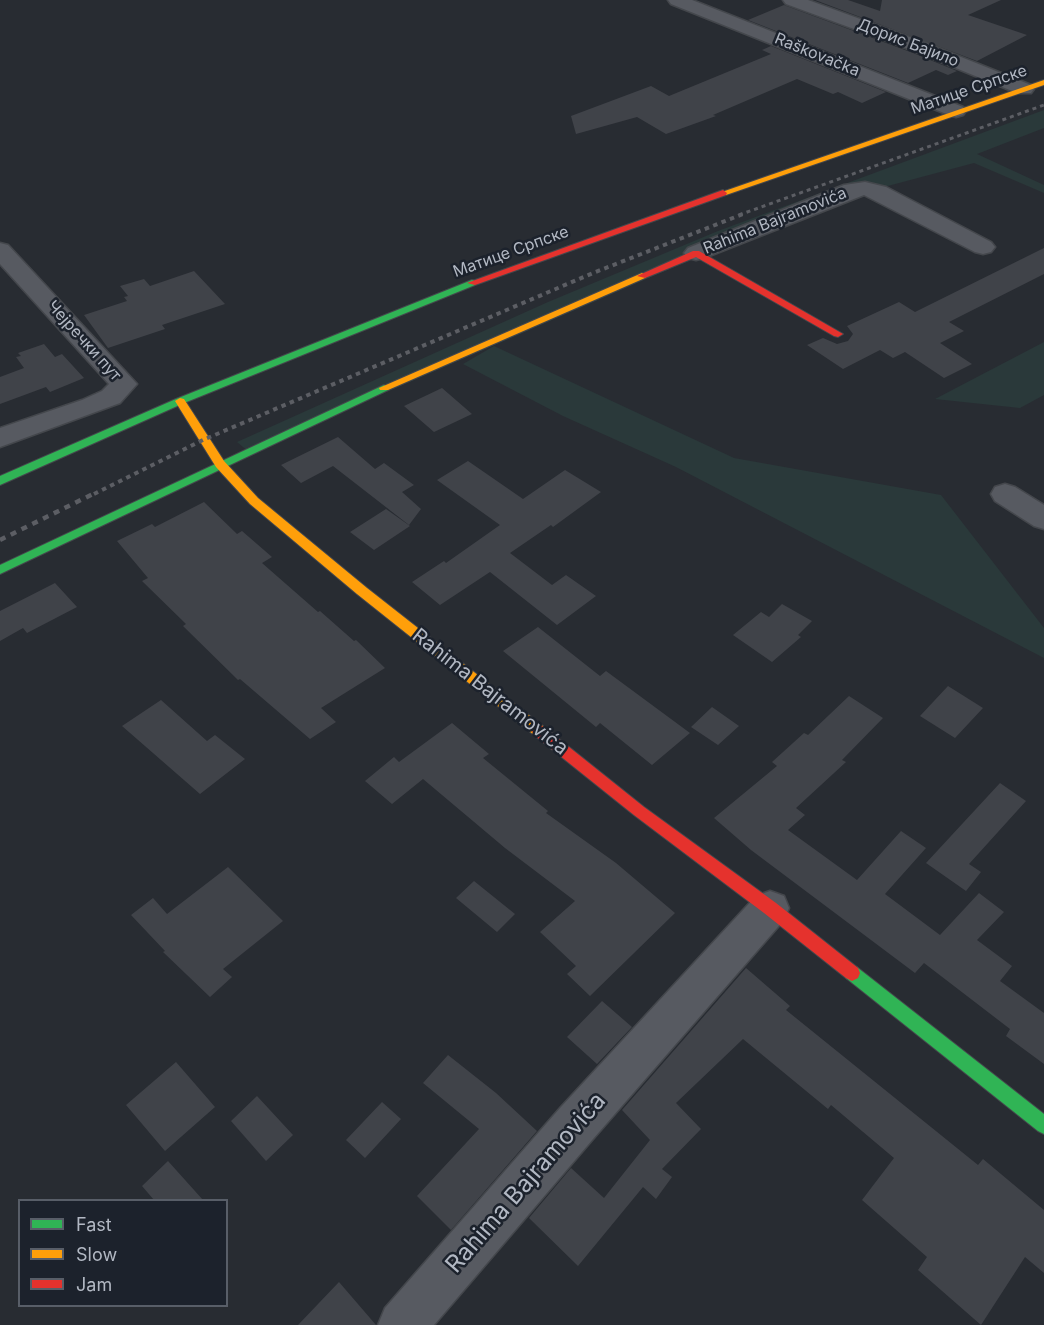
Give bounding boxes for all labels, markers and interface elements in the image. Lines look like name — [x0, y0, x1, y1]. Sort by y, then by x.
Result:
street label: Дорис Бајило — [855, 15, 961, 71]
street label: Raškovačka — [772, 29, 862, 81]
street label: Матице Српске — [908, 61, 1030, 119]
street label: Rahima Bajramovića — [701, 183, 849, 259]
street label: Матице Српске — [451, 222, 571, 282]
street label: Чејречки пут — [43, 297, 125, 385]
street label: Rahima Bajramovića — [407, 624, 573, 760]
street label: Rahima Bajramovića — [440, 1087, 612, 1279]
legend — [18, 1199, 228, 1307]
text: Fast — [76, 1214, 112, 1235]
text: Slow — [76, 1244, 117, 1265]
text: Jam — [76, 1274, 112, 1295]

